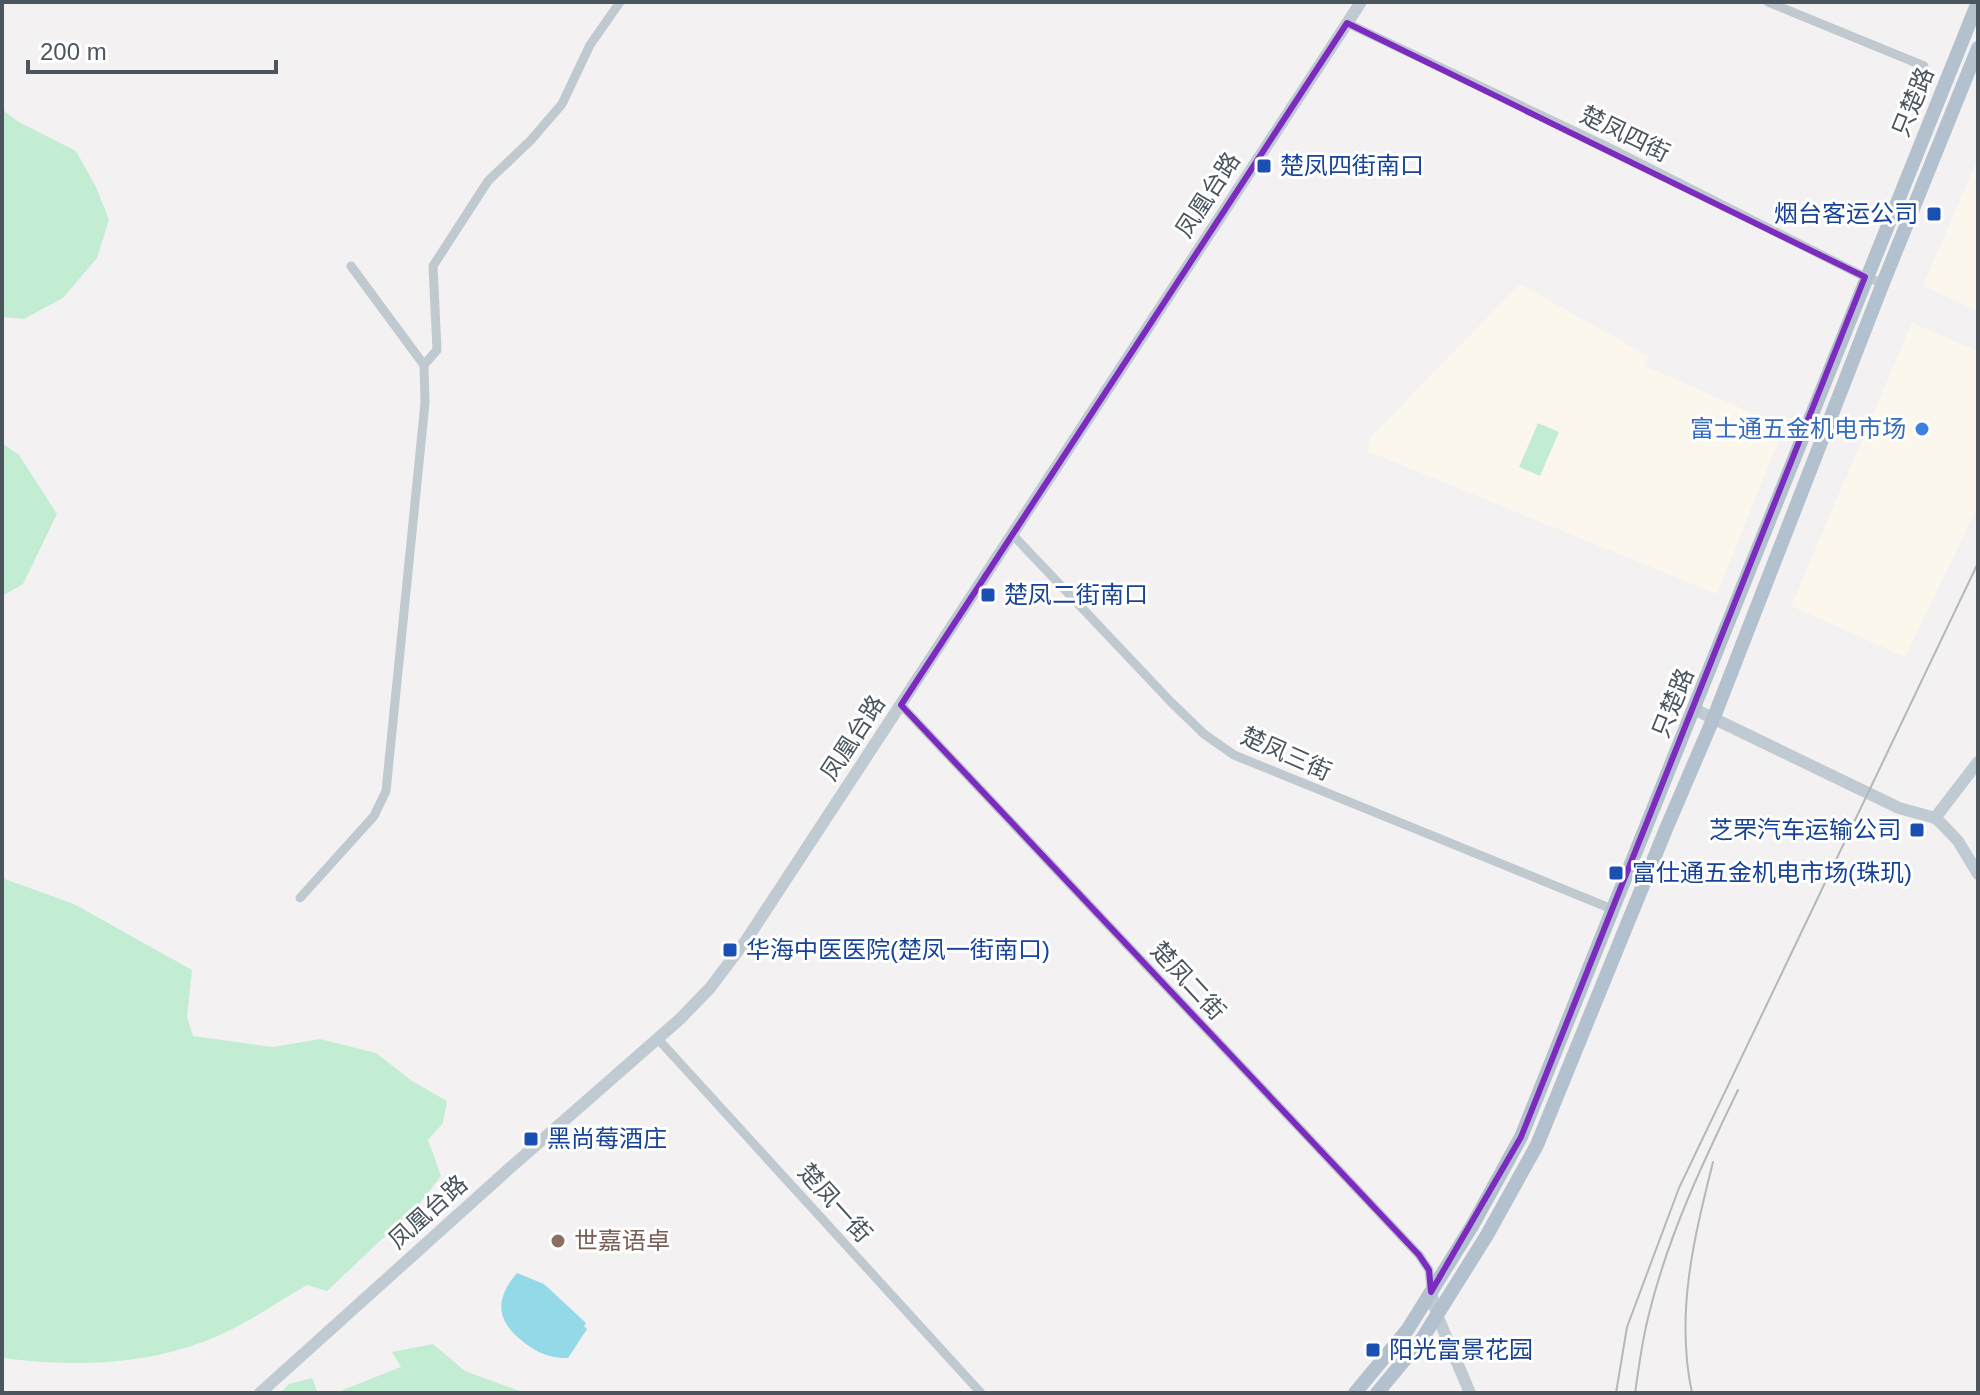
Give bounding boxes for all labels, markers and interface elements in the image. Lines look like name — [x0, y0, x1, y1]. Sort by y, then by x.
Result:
scale bar — [28, 24, 276, 74]
text: 200 m — [40, 38, 107, 65]
street label: 只楚路 — [1887, 63, 1939, 140]
street label: 楚凤四街 — [1576, 100, 1674, 167]
street label: 凤凰台路 — [1170, 147, 1245, 242]
place label: 楚凤四街南口 — [1280, 152, 1424, 179]
marker: 楚凤四街南口 — [1255, 157, 1273, 175]
place label: 烟台客运公司 — [1774, 200, 1918, 227]
marker: 烟台客运公司 — [1925, 205, 1943, 223]
place label: 富士通五金机电市场 — [1690, 415, 1906, 442]
marker: 富士通五金机电市场 — [1913, 420, 1931, 438]
place label: 楚凤二街南口 — [1004, 581, 1148, 608]
marker: 楚凤二街南口 — [979, 586, 997, 604]
street label: 只楚路 — [1647, 664, 1699, 741]
street label: 凤凰台路 — [815, 690, 890, 785]
street label: 楚凤三街 — [1237, 722, 1336, 785]
place label: 芝罘汽车运输公司 — [1709, 816, 1901, 843]
marker: 芝罘汽车运输公司 — [1908, 821, 1926, 839]
place label: 富仕通五金机电市场(珠玑) — [1632, 859, 1912, 886]
marker: 富仕通五金机电市场(珠玑) — [1607, 864, 1625, 882]
place label: 华海中医医院(楚凤一街南口) — [746, 936, 1050, 963]
street label: 楚凤二街 — [1146, 936, 1231, 1025]
marker: 华海中医医院(楚凤一街南口) — [721, 941, 739, 959]
place label: 黑尚莓酒庄 — [547, 1125, 667, 1152]
marker: 黑尚莓酒庄 — [522, 1130, 540, 1148]
street label: 楚凤一街 — [793, 1158, 878, 1247]
street label: 凤凰台路 — [383, 1169, 472, 1254]
place label: 世嘉语卓 — [574, 1227, 670, 1254]
marker: 世嘉语卓 — [549, 1232, 567, 1250]
place label: 阳光富景花园 — [1389, 1336, 1533, 1363]
marker: 阳光富景花园 — [1364, 1341, 1382, 1359]

